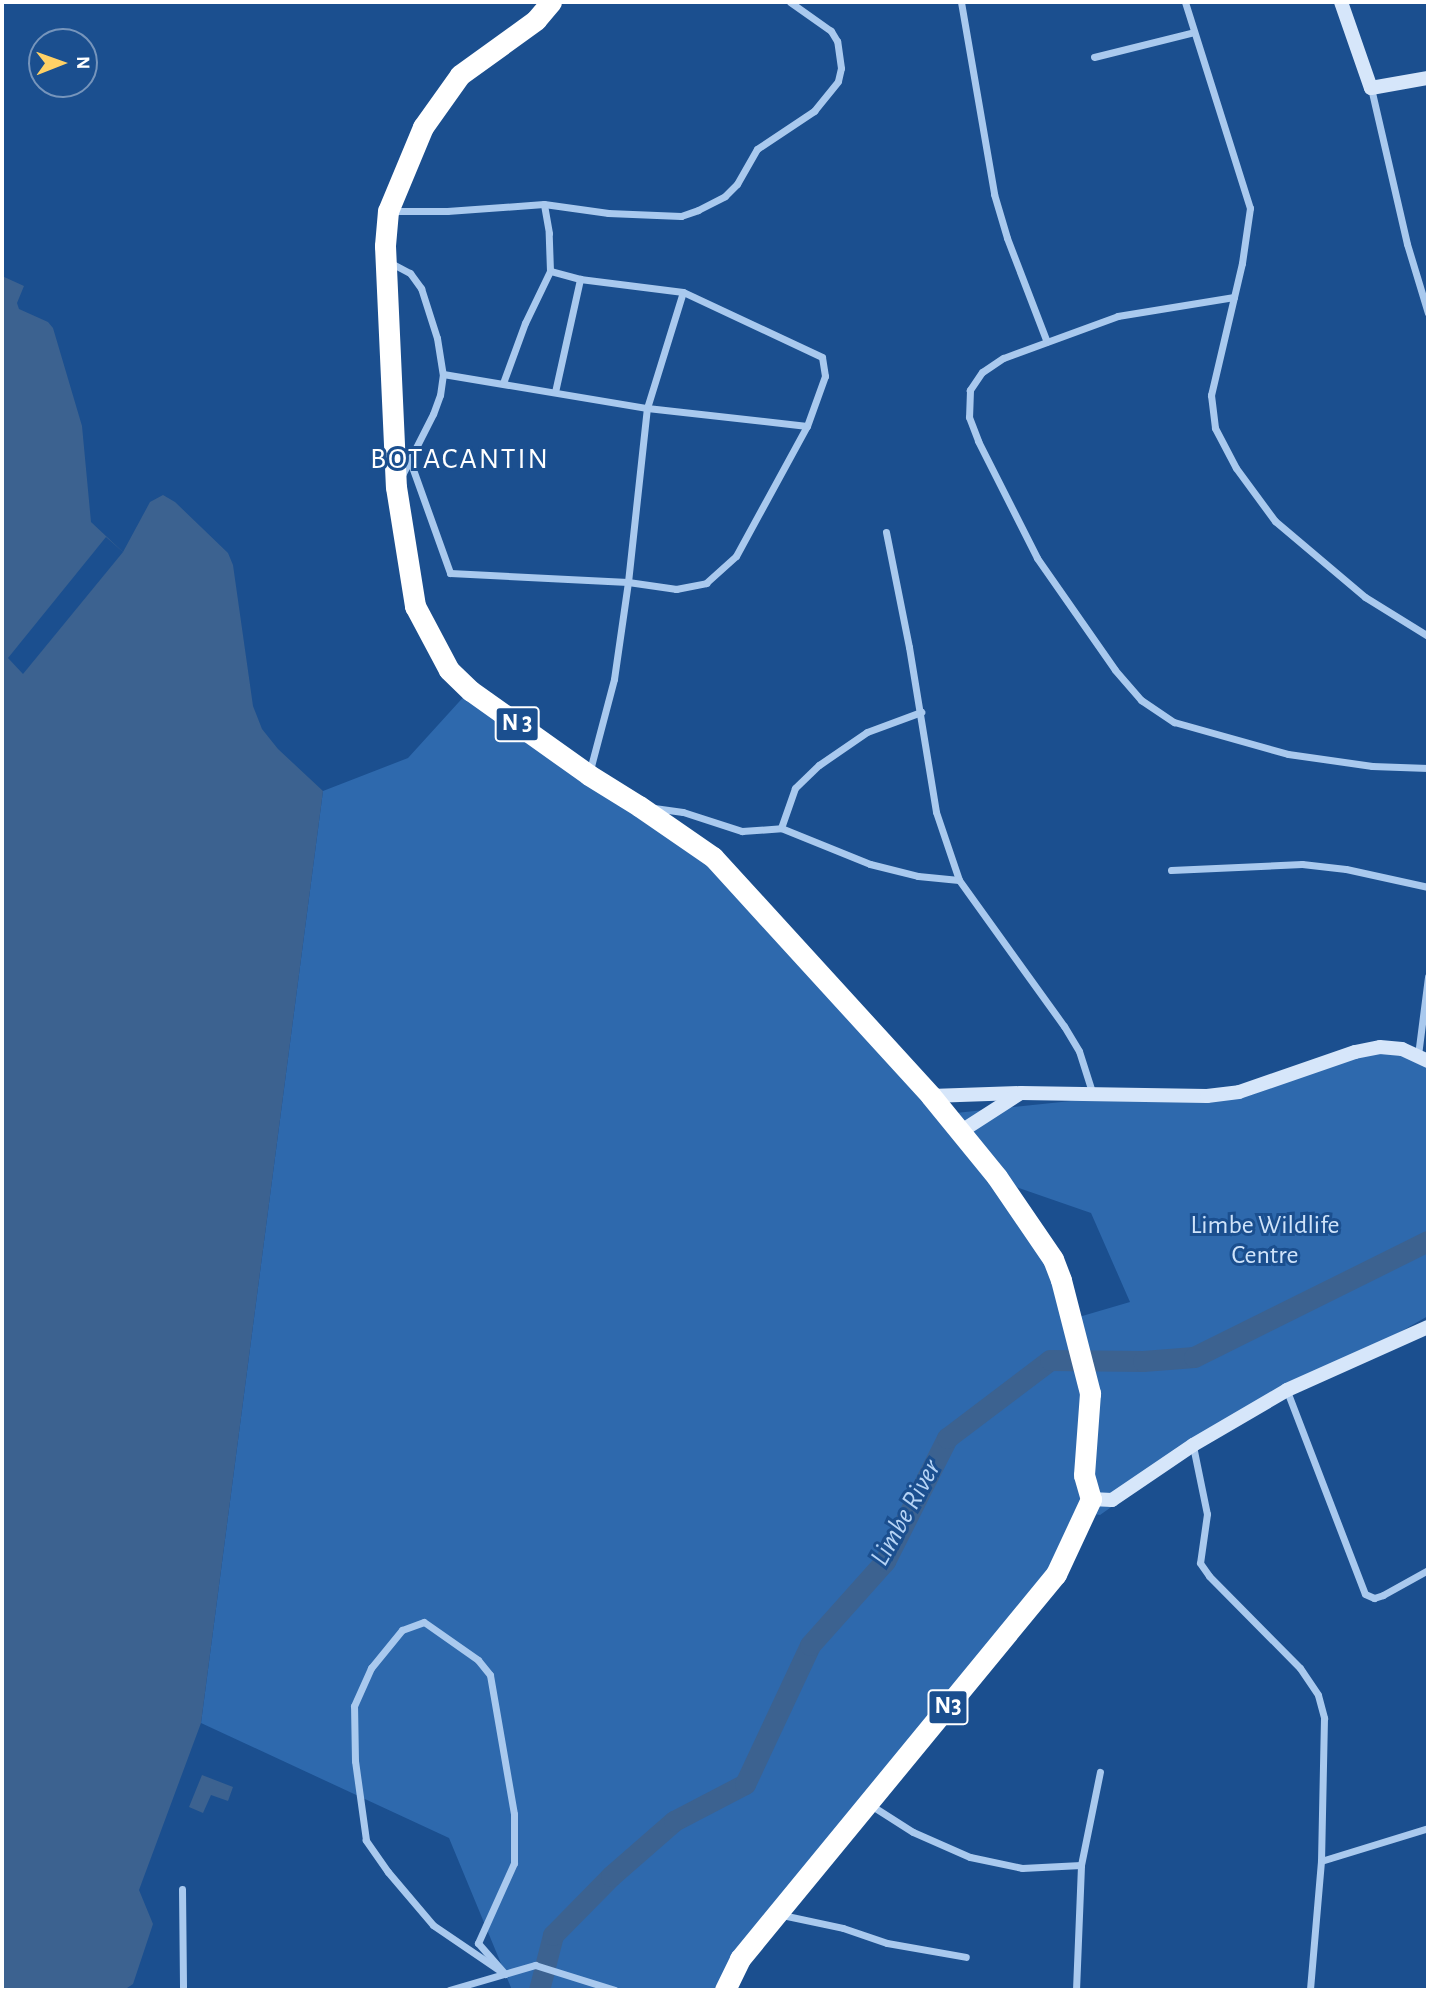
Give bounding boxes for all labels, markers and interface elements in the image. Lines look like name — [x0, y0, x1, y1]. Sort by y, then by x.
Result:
north arrow — [28, 28, 98, 98]
text: N — [73, 56, 92, 69]
district label: BOTACANTIN — [371, 441, 549, 477]
road number: N 3 — [494, 704, 540, 744]
park label: Limbe Wildlife Centre — [1190, 1210, 1340, 1272]
water label: Limbe River — [863, 1454, 949, 1572]
road number: N3 — [927, 1686, 969, 1728]

